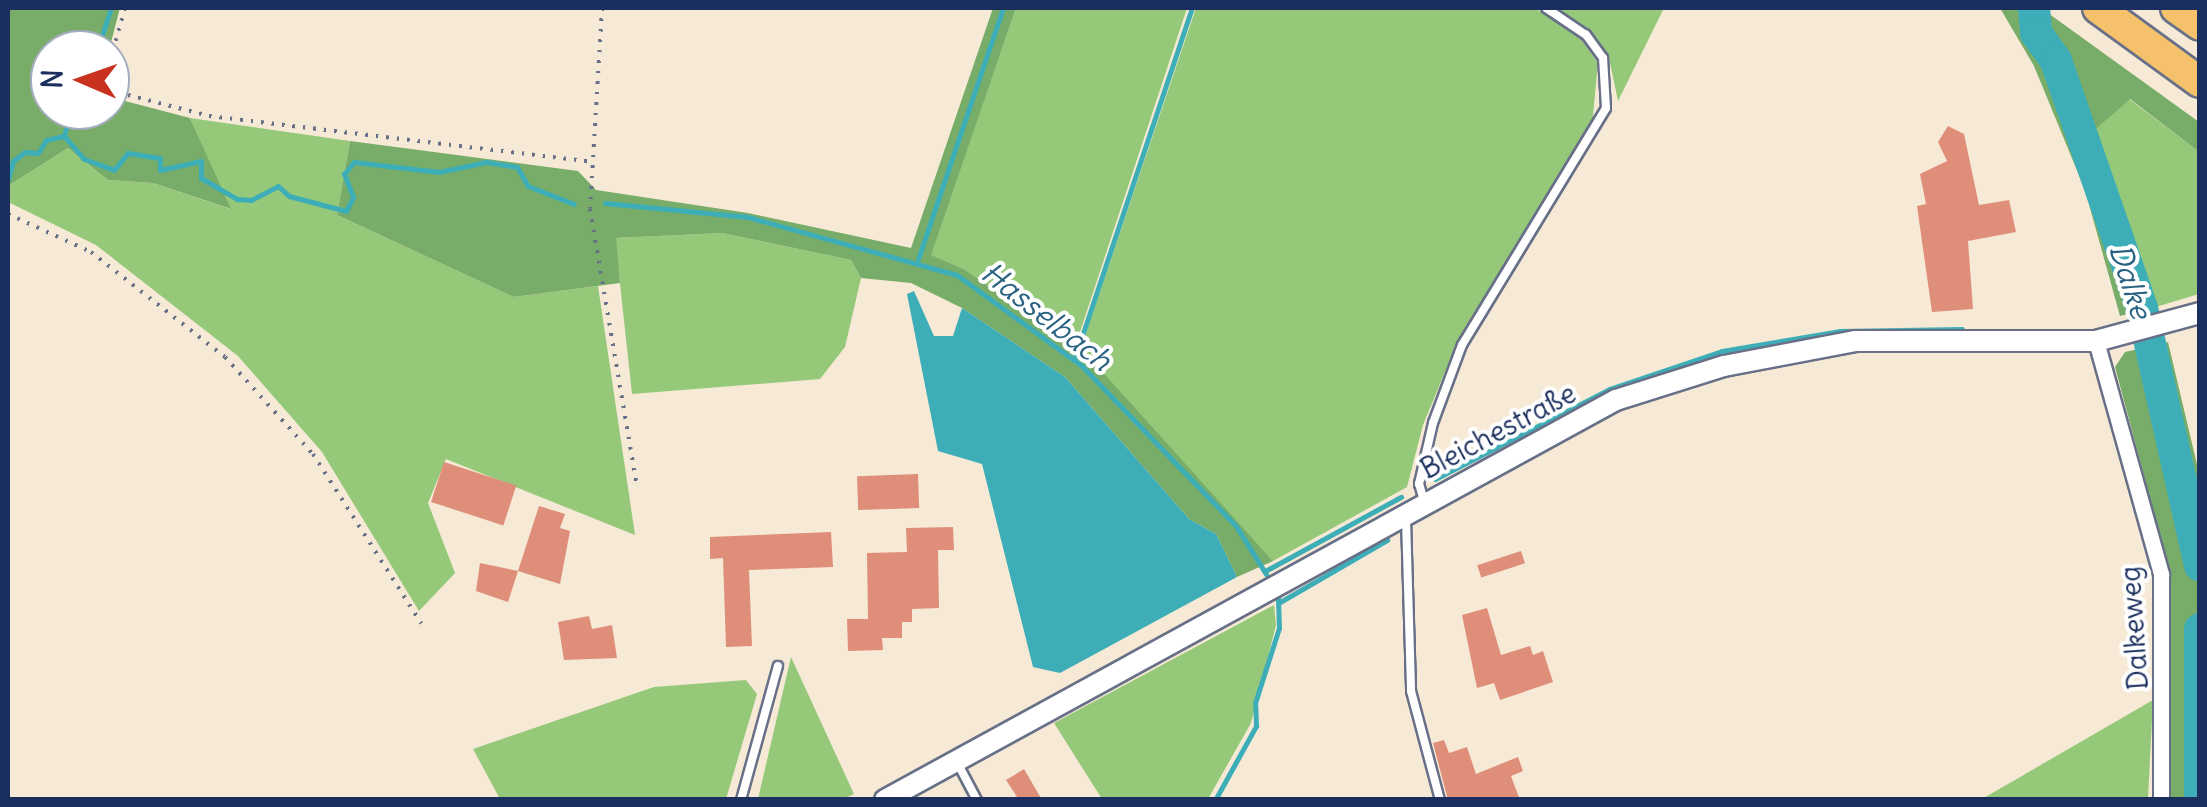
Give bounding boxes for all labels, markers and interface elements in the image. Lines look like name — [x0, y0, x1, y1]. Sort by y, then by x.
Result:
north arrow — [30, 30, 130, 130]
text: N — [34, 69, 70, 89]
water label: Dalke — [2102, 239, 2160, 323]
water label: Hasselbach — [975, 254, 1119, 378]
street label: Bleichestraße — [1415, 376, 1581, 486]
street label: Dalkeweg — [2113, 565, 2155, 691]

